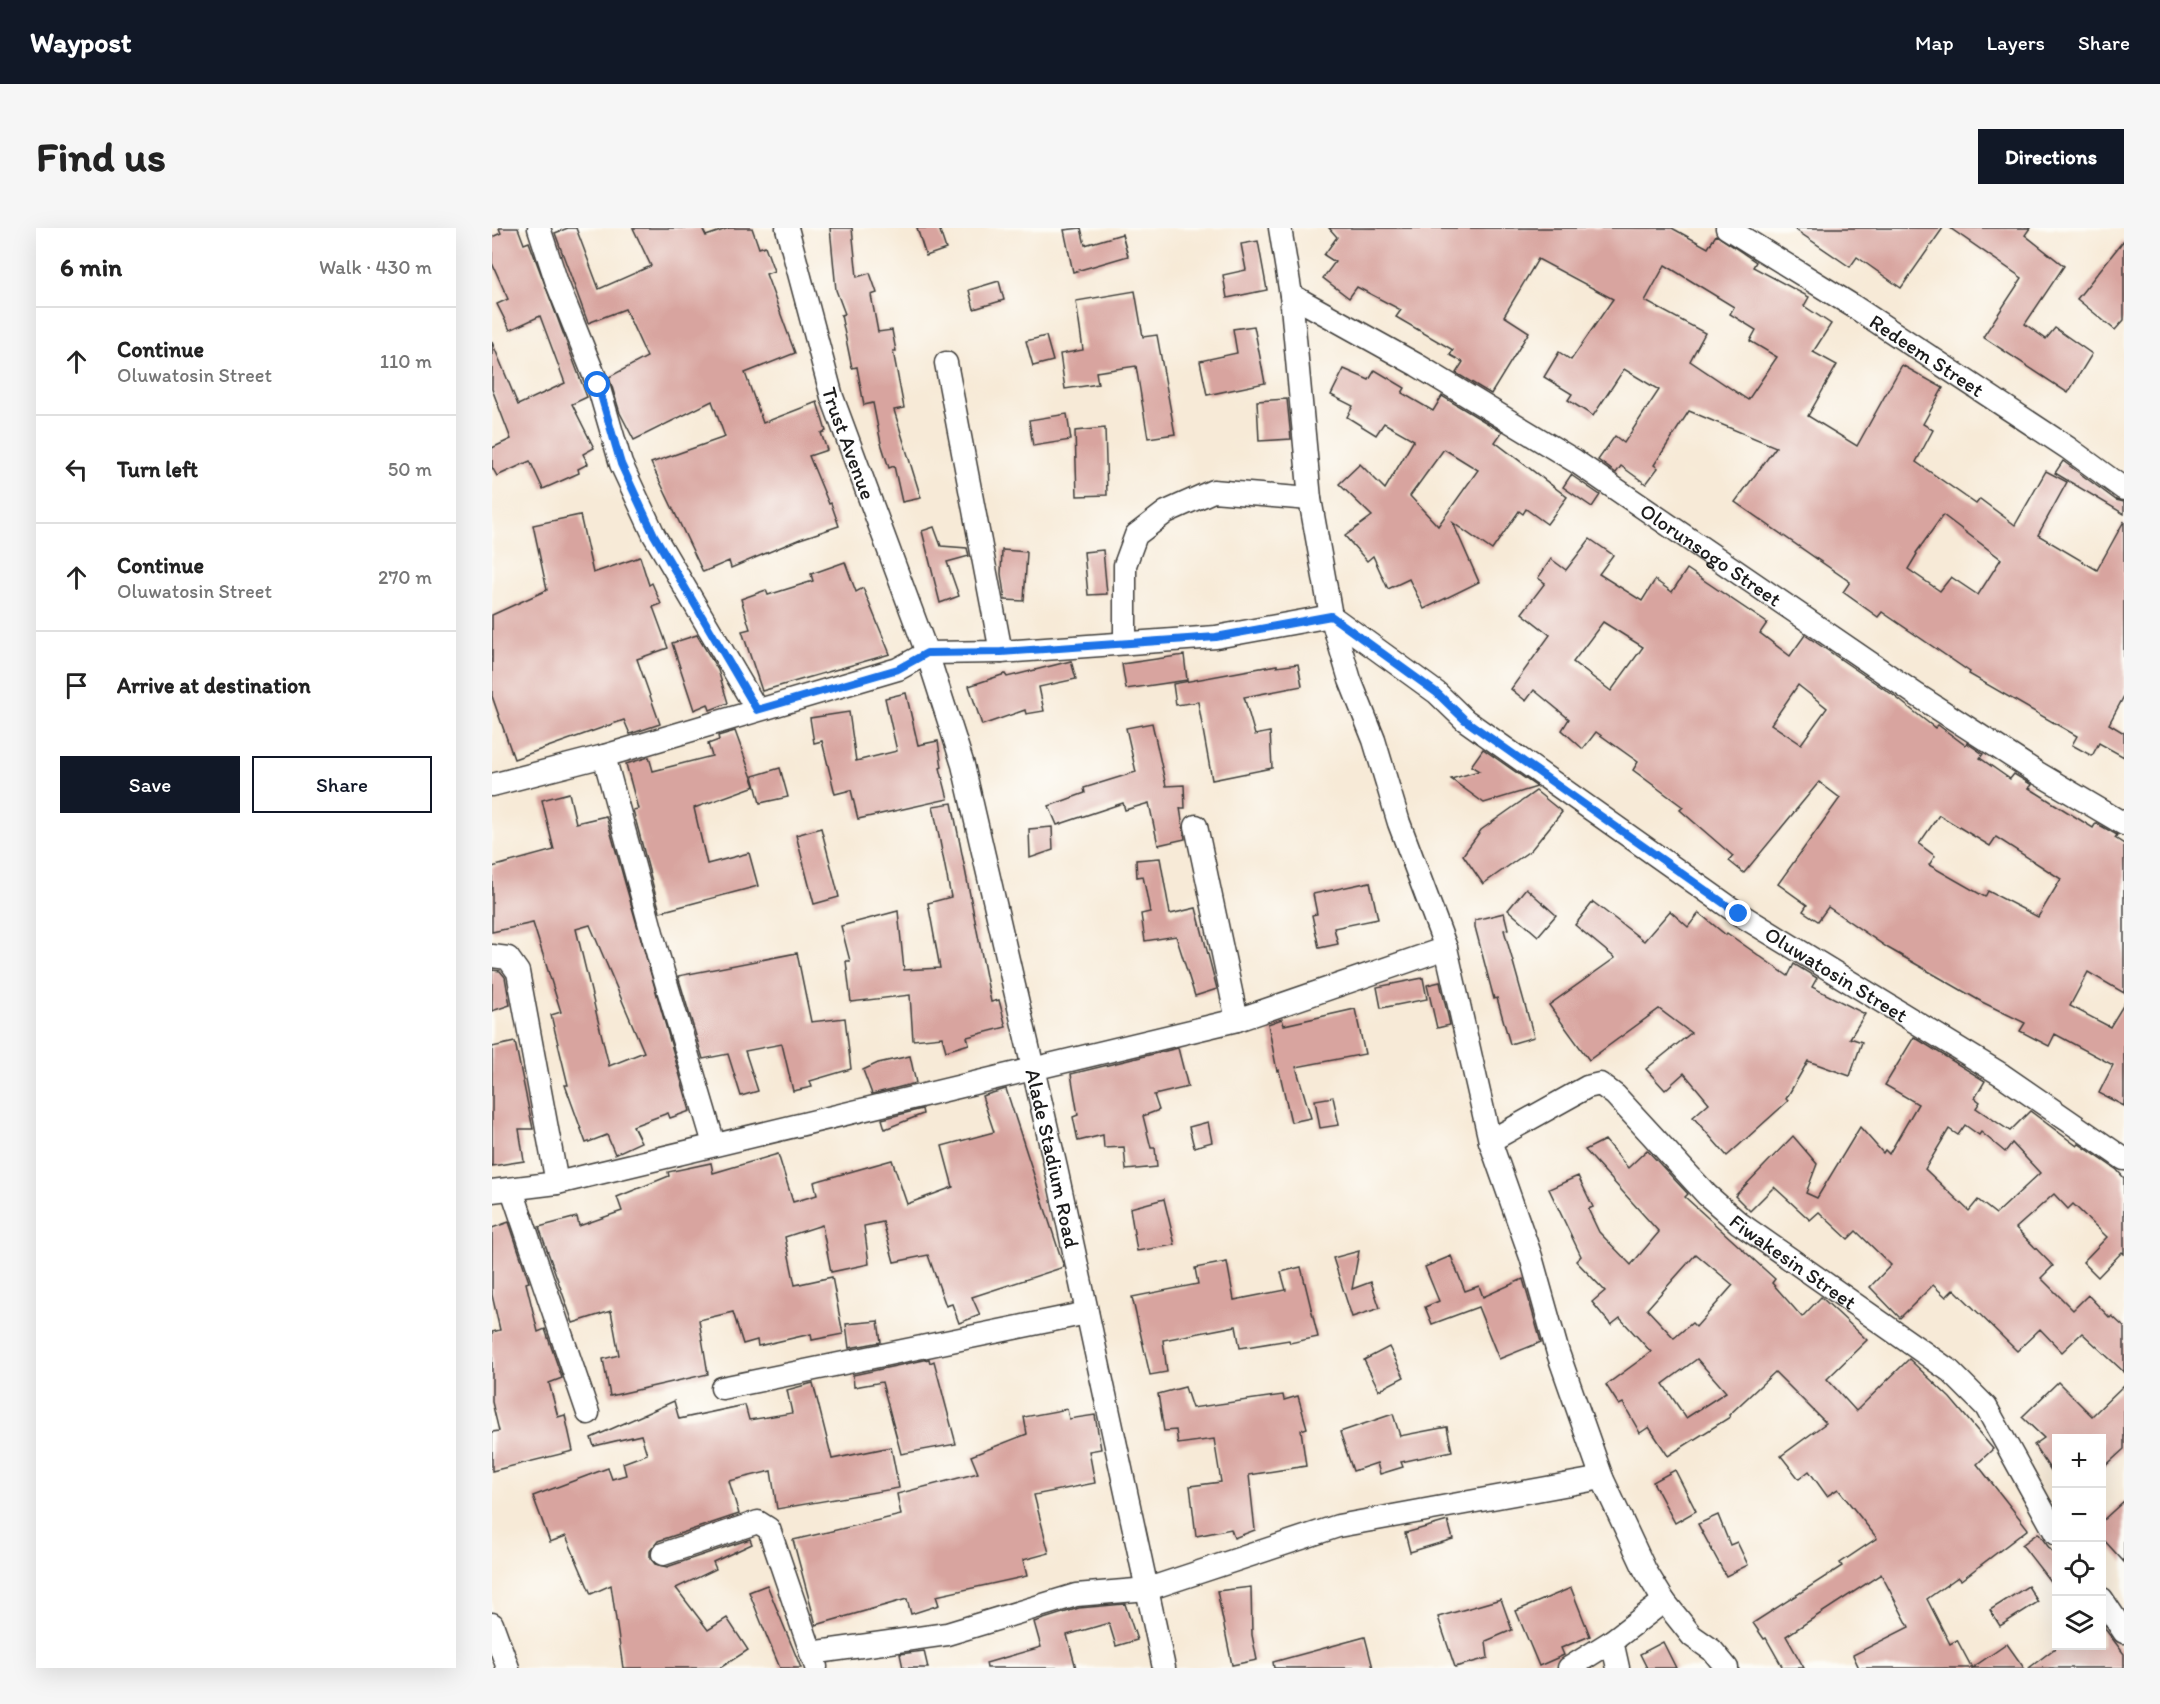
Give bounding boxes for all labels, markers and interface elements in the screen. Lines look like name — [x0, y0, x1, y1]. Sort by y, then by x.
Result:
text: Waypost — [30, 25, 132, 59]
text: Map — [1915, 30, 1954, 55]
text: Layers — [1987, 30, 2045, 55]
text: Share — [2078, 30, 2130, 55]
button: Directions — [1978, 129, 2124, 184]
text: Find us — [36, 131, 166, 182]
text: 6 min — [60, 251, 122, 283]
text: Walk · 430 m — [319, 255, 432, 279]
street label: Redeem Street — [1865, 308, 1989, 402]
text: Continue — [117, 336, 204, 363]
icon: ahead — [60, 345, 93, 378]
text: 110 m — [380, 349, 432, 373]
text: Oluwatosin Street — [117, 363, 272, 387]
route start — [584, 371, 610, 397]
street label: Trust Avenue — [817, 384, 881, 503]
icon: left — [60, 453, 93, 486]
text: Turn left — [117, 456, 198, 483]
text: 50 m — [388, 457, 432, 481]
street label: Olorunsogo Street — [1636, 497, 1787, 611]
text: Continue — [117, 552, 204, 579]
icon: ahead — [60, 561, 93, 594]
text: 270 m — [378, 565, 432, 589]
text: Oluwatosin Street — [117, 579, 272, 603]
icon: arrive — [60, 669, 93, 702]
text: Arrive at destination — [117, 672, 311, 699]
button: Save — [60, 756, 240, 813]
button: Share — [252, 756, 432, 813]
route end — [1725, 900, 1751, 926]
street label: Oluwatosin Street — [1761, 921, 1913, 1027]
street label: Alade Stadium Road — [1021, 1066, 1085, 1251]
street label: Fiwakesin Street — [1725, 1208, 1862, 1314]
map controls — [2052, 1434, 2106, 1650]
button: + — [2052, 1434, 2106, 1488]
button: − — [2052, 1488, 2106, 1542]
button: locate — [2052, 1542, 2106, 1596]
button: layers — [2052, 1596, 2106, 1650]

